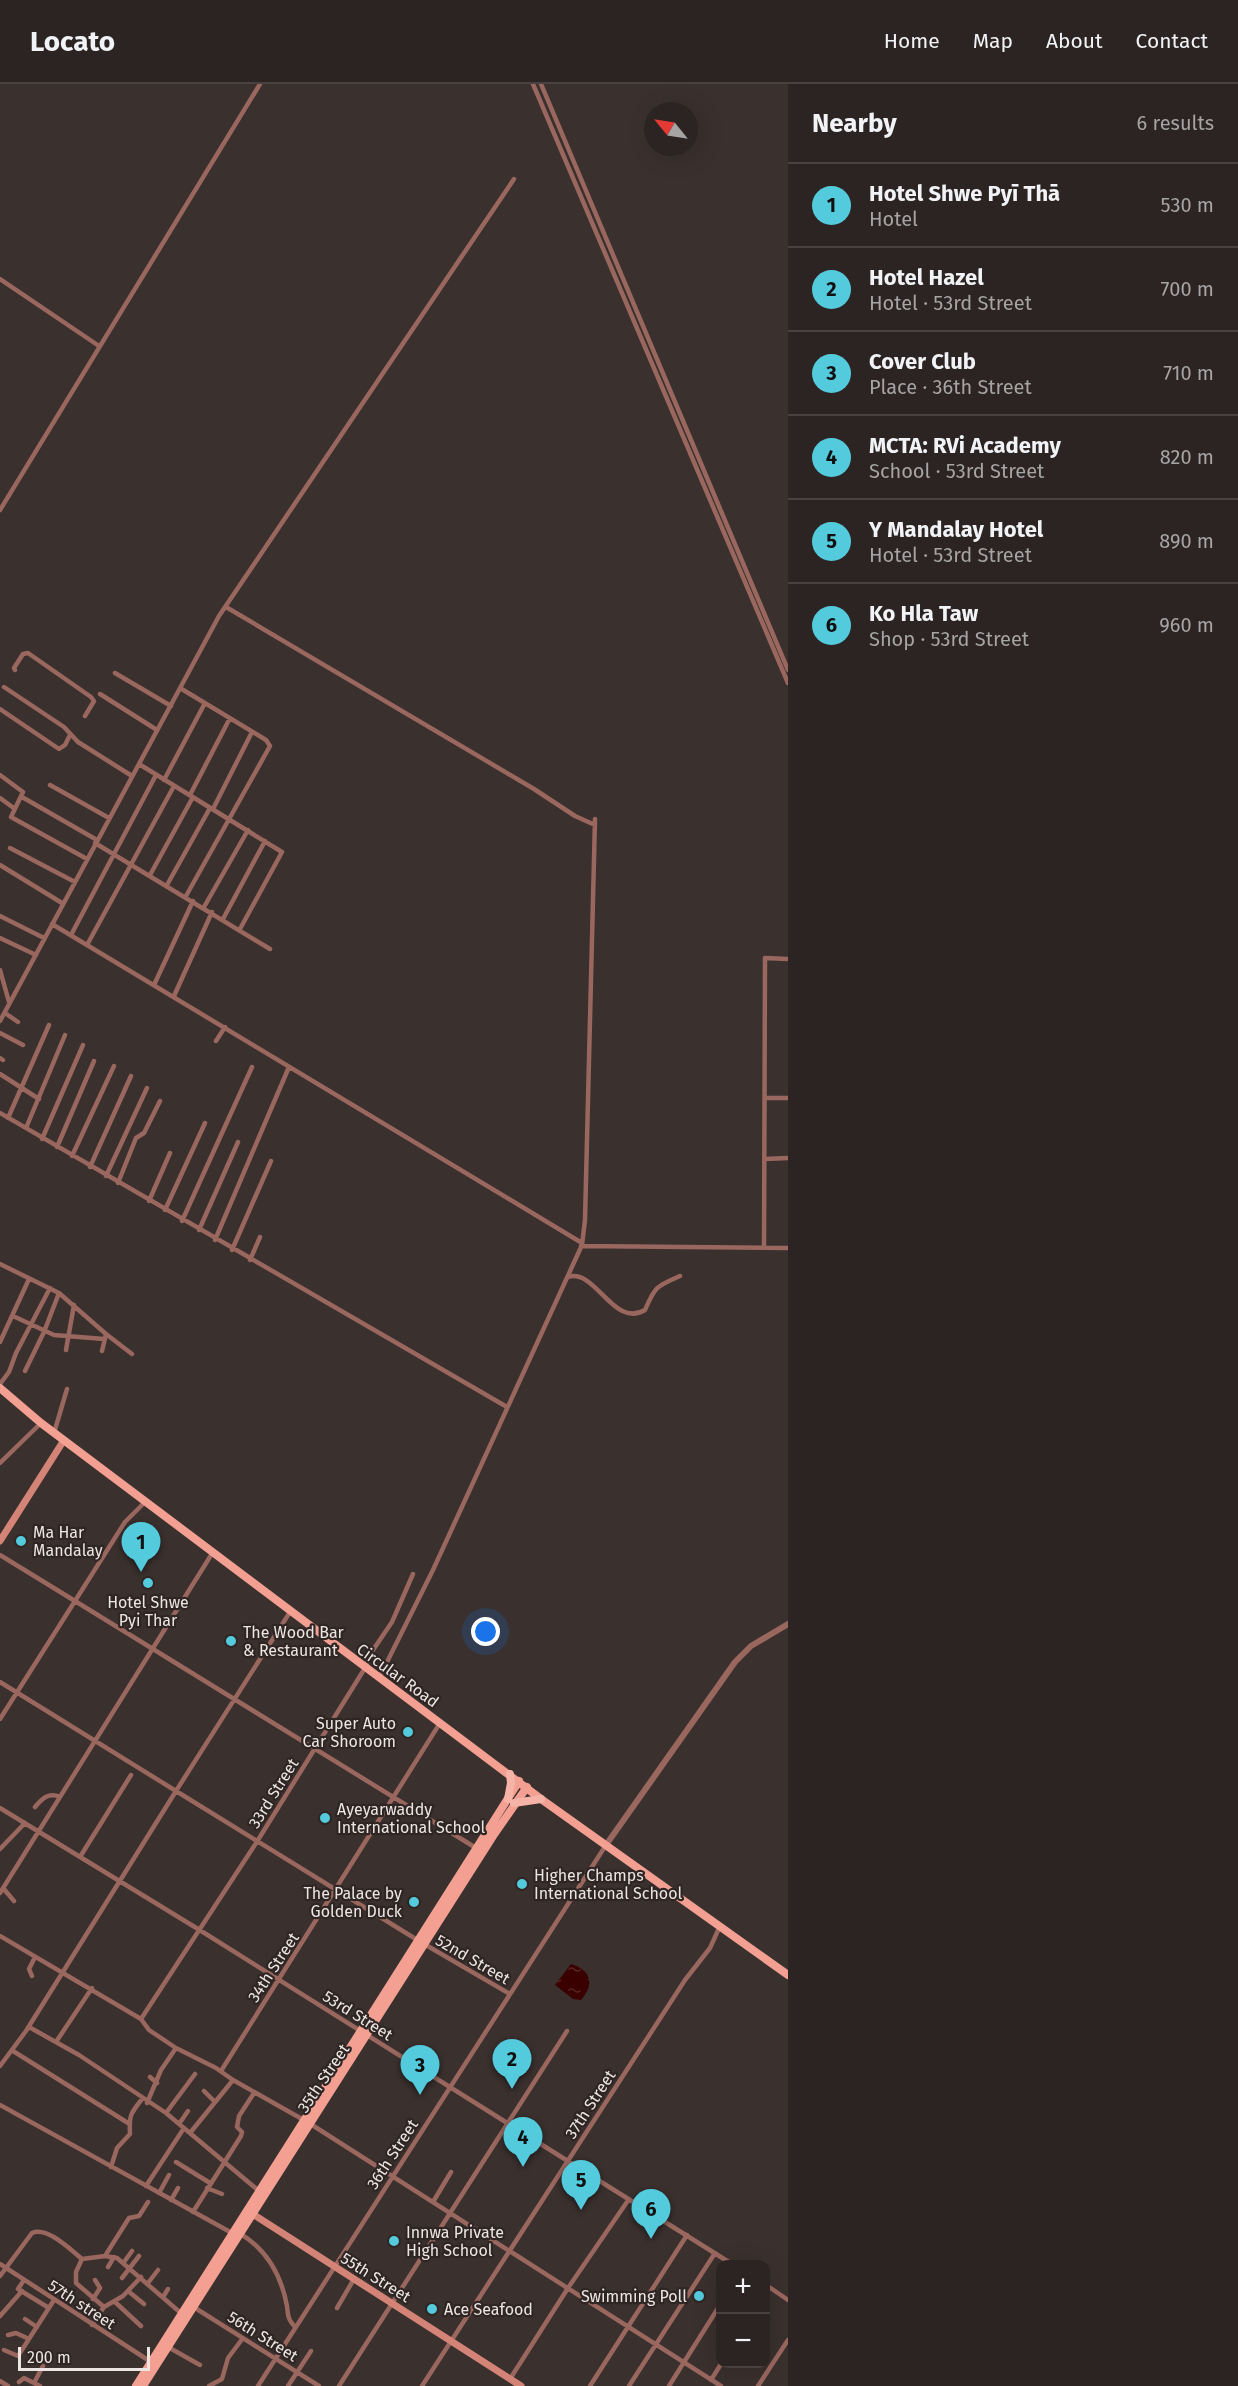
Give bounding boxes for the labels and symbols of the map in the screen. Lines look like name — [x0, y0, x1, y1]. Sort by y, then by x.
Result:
north arrow — [644, 102, 698, 156]
pin: 1 — [122, 1522, 160, 1572]
place label: Ma Har Mandalay — [33, 1523, 103, 1560]
marker: Ma Har Mandalay — [14, 1534, 28, 1548]
marker: Hotel Shwe Pyi Thar — [141, 1576, 155, 1590]
place label: Hotel Shwe Pyi Thar — [107, 1593, 189, 1630]
your location — [471, 1617, 500, 1646]
place label: The Wood Bar & Restaurant — [243, 1623, 345, 1660]
marker: The Wood Bar & Restaurant — [224, 1634, 238, 1648]
street label: Circular Road — [353, 1639, 442, 1711]
place label: Super Auto Car Shoroom — [303, 1714, 396, 1751]
marker: Super Auto Car Shoroom — [401, 1725, 415, 1739]
street label: 33rd Street — [244, 1755, 302, 1832]
place label: Ayeyarwaddy International School — [337, 1800, 486, 1837]
marker: Ayeyarwaddy International School — [318, 1811, 332, 1825]
place label: Higher Champs International School — [534, 1866, 683, 1903]
marker: Higher Champs International School — [515, 1877, 529, 1891]
place label: The Palace by Golden Duck — [304, 1884, 403, 1921]
marker: The Palace by Golden Duck — [407, 1895, 421, 1909]
street label: 34th Street — [244, 1929, 303, 2006]
street label: 52nd Street — [432, 1931, 513, 1988]
street label: 53rd Street — [319, 1986, 396, 2044]
street label: 35th Street — [294, 2040, 353, 2116]
pin: 2 — [492, 2040, 532, 2089]
pin: 3 — [400, 2046, 440, 2095]
street label: 37th Street — [561, 2066, 620, 2142]
street label: 36th Street — [363, 2116, 422, 2193]
pin: 4 — [504, 2118, 542, 2167]
pin: 5 — [562, 2160, 600, 2210]
pin: 6 — [632, 2190, 670, 2239]
place label: Innwa Private High School — [406, 2223, 504, 2260]
marker: Innwa Private High School — [387, 2234, 401, 2248]
street label: 55th Street — [337, 2249, 414, 2306]
street label: 57th street — [45, 2276, 119, 2333]
place label: Swimming Poll — [581, 2287, 687, 2306]
marker: Swimming Poll — [692, 2289, 706, 2303]
place label: Ace Seafood — [444, 2300, 533, 2319]
marker: Ace Seafood — [425, 2302, 439, 2316]
street label: 56th Street — [224, 2307, 302, 2366]
scale bar — [18, 2344, 150, 2372]

